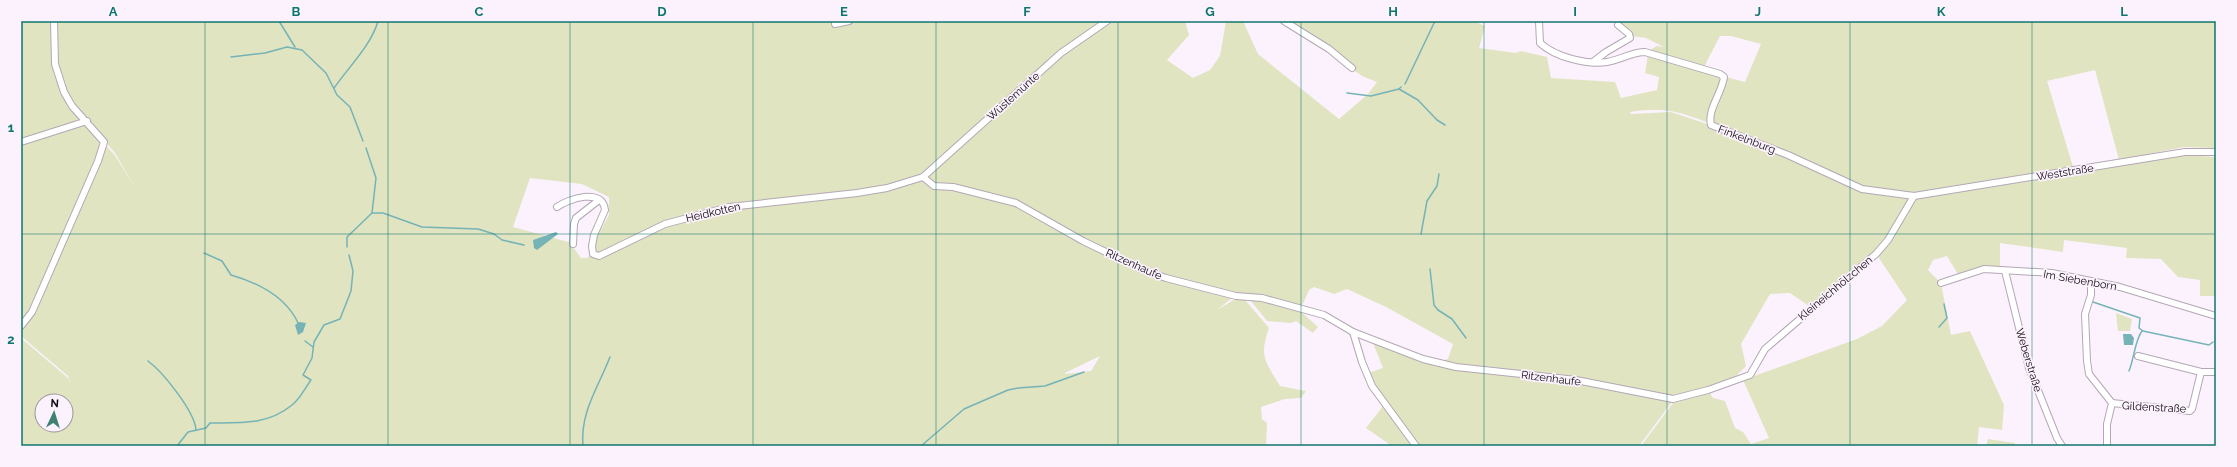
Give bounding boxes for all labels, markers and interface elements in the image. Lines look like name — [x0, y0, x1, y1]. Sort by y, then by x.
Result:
text: A — [109, 4, 118, 19]
text: B — [292, 4, 301, 19]
text: C — [475, 4, 484, 19]
text: D — [657, 4, 667, 19]
text: E — [840, 4, 848, 19]
text: F — [1023, 4, 1031, 19]
text: G — [1205, 4, 1215, 19]
text: H — [1388, 4, 1398, 19]
text: I — [1573, 4, 1577, 19]
text: J — [1755, 4, 1761, 19]
text: K — [1937, 4, 1946, 19]
text: L — [2120, 4, 2128, 19]
street label: Wüstemünte — [984, 69, 1043, 123]
text: 1 — [8, 120, 15, 135]
street label: Finkelnburg — [1716, 123, 1777, 156]
street label: Weststraße — [2036, 161, 2095, 183]
street label: Heidkotten — [684, 200, 742, 225]
street label: Ritzenhaufe — [1104, 246, 1164, 283]
street label: Kleineichhölzchen — [1795, 253, 1875, 323]
street label: Im Siebenborn — [2042, 268, 2118, 293]
street label: Weberstraße — [2013, 327, 2044, 394]
text: 2 — [7, 332, 15, 347]
street label: Ritzenhaufe — [1520, 368, 1582, 389]
north arrow — [34, 393, 74, 433]
text: N — [50, 397, 59, 410]
street label: Gildenstraße — [2122, 399, 2187, 416]

